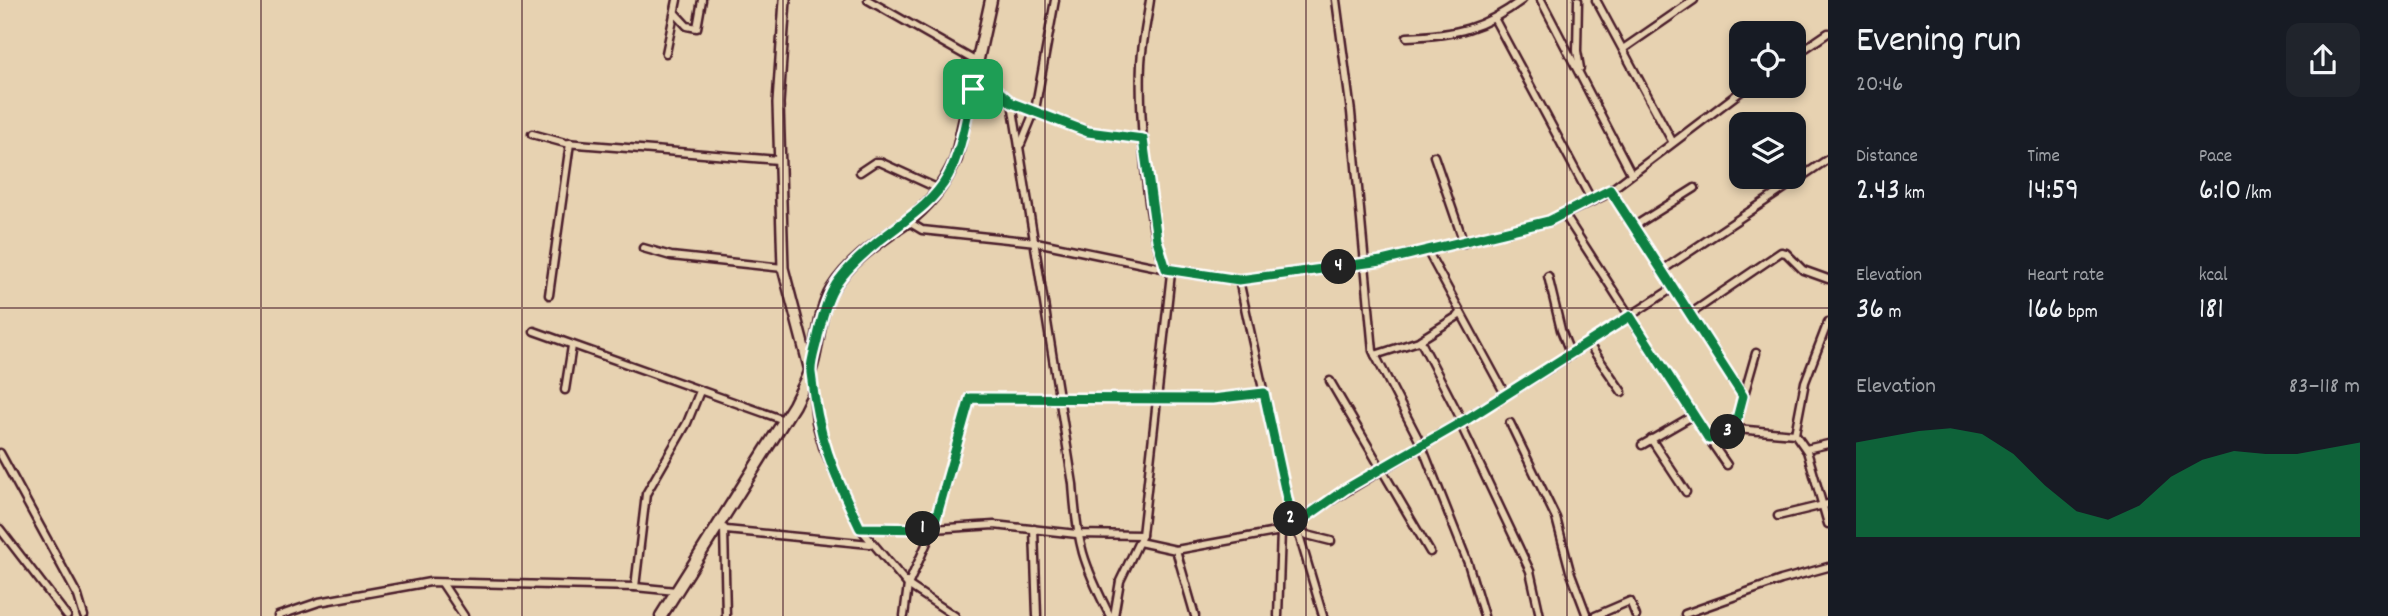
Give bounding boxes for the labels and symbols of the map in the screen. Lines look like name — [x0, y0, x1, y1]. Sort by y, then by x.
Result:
pin — [943, 59, 1003, 119]
pin: 4 — [1322, 250, 1356, 284]
pin: 3 — [1710, 414, 1746, 450]
pin: 2 — [1274, 502, 1308, 536]
pin: 1 — [906, 512, 940, 546]

